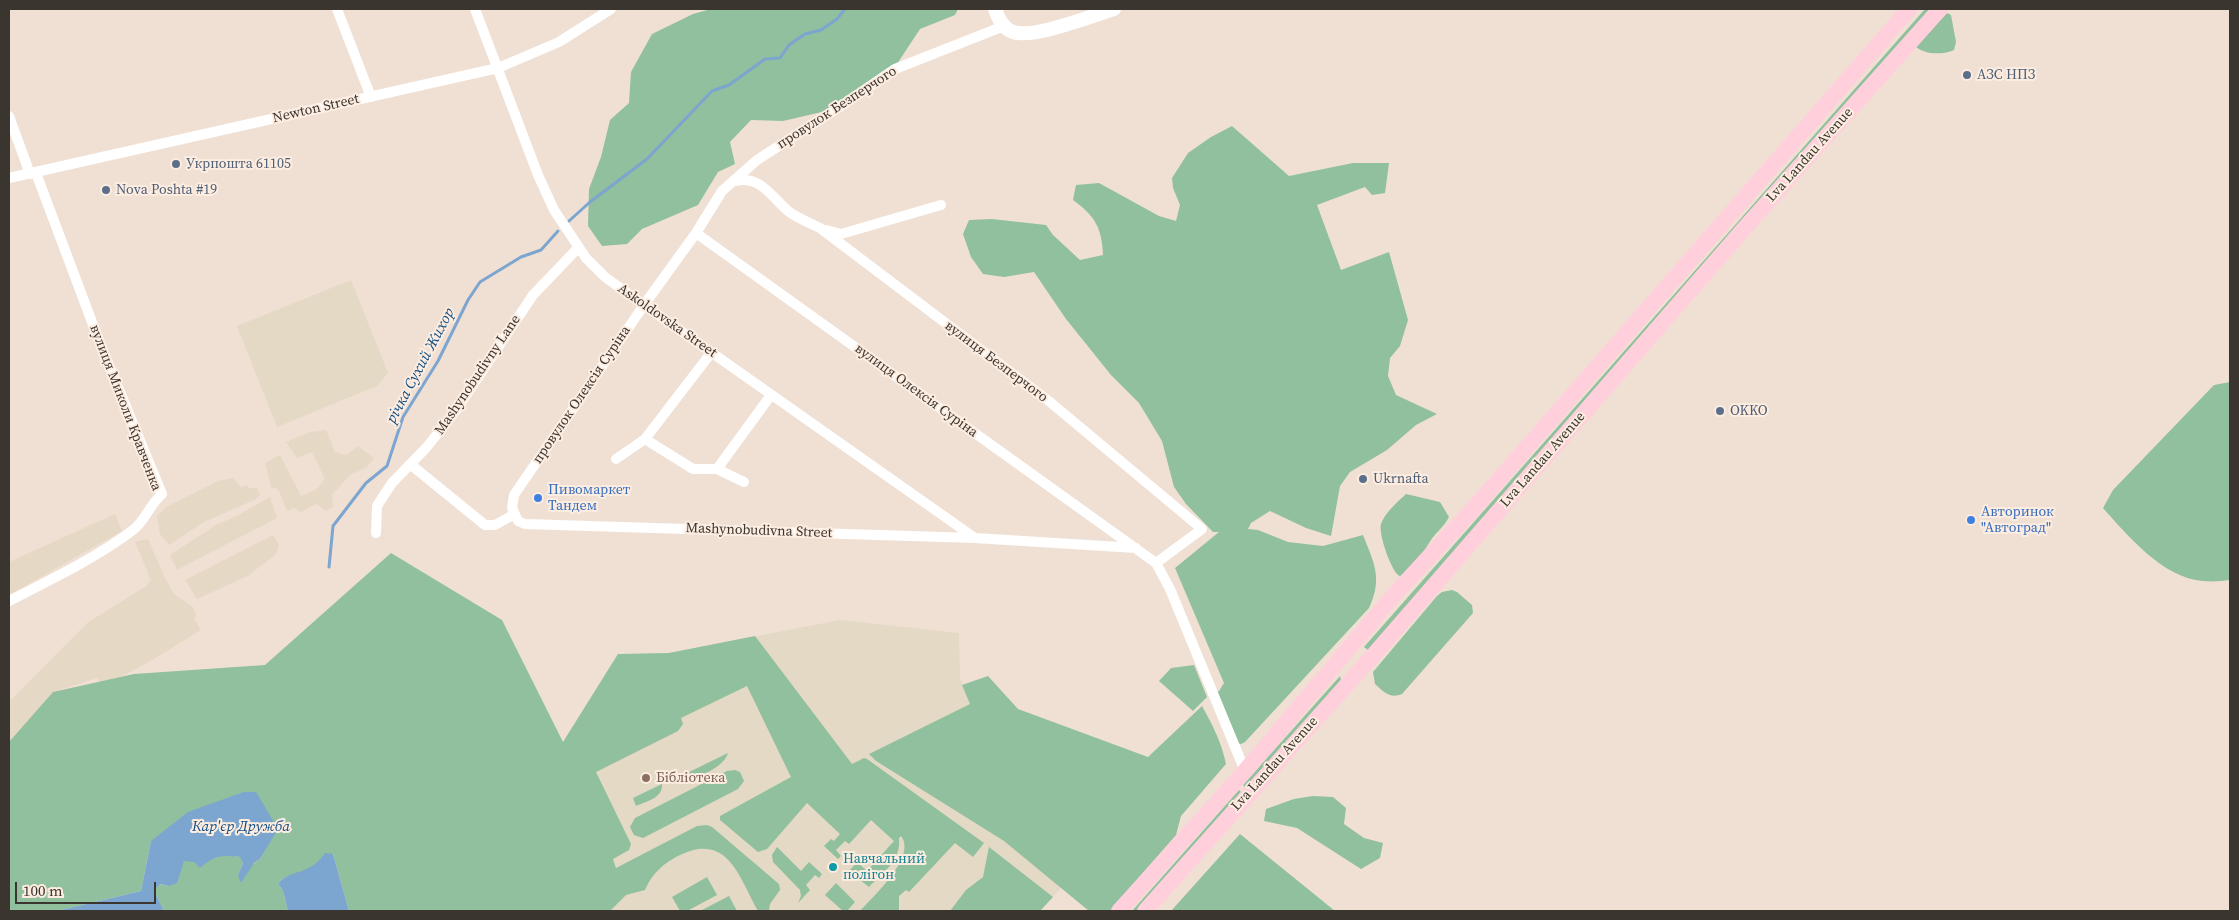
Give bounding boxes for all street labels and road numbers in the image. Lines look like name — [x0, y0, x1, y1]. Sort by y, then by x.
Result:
street label: провулок Безперчого — [774, 63, 900, 153]
street label: Newton Street — [271, 91, 361, 127]
street label: Lva Landau Avenue — [1763, 104, 1857, 206]
street label: Askoldovska Street — [614, 281, 720, 361]
street label: Mashynobudivny Lane — [432, 312, 524, 438]
street label: вулиця Безперчого — [941, 318, 1051, 406]
street label: вулиця Миколи Кравченка — [86, 323, 164, 493]
street label: провулок Олексія Суріна — [530, 323, 634, 467]
street label: вулиця Олексія Суріна — [851, 341, 981, 441]
street label: Lva Landau Avenue — [1497, 409, 1589, 511]
street label: Mashynobudivna Street — [685, 520, 833, 542]
street label: Lva Landau Avenue — [1228, 713, 1322, 815]

